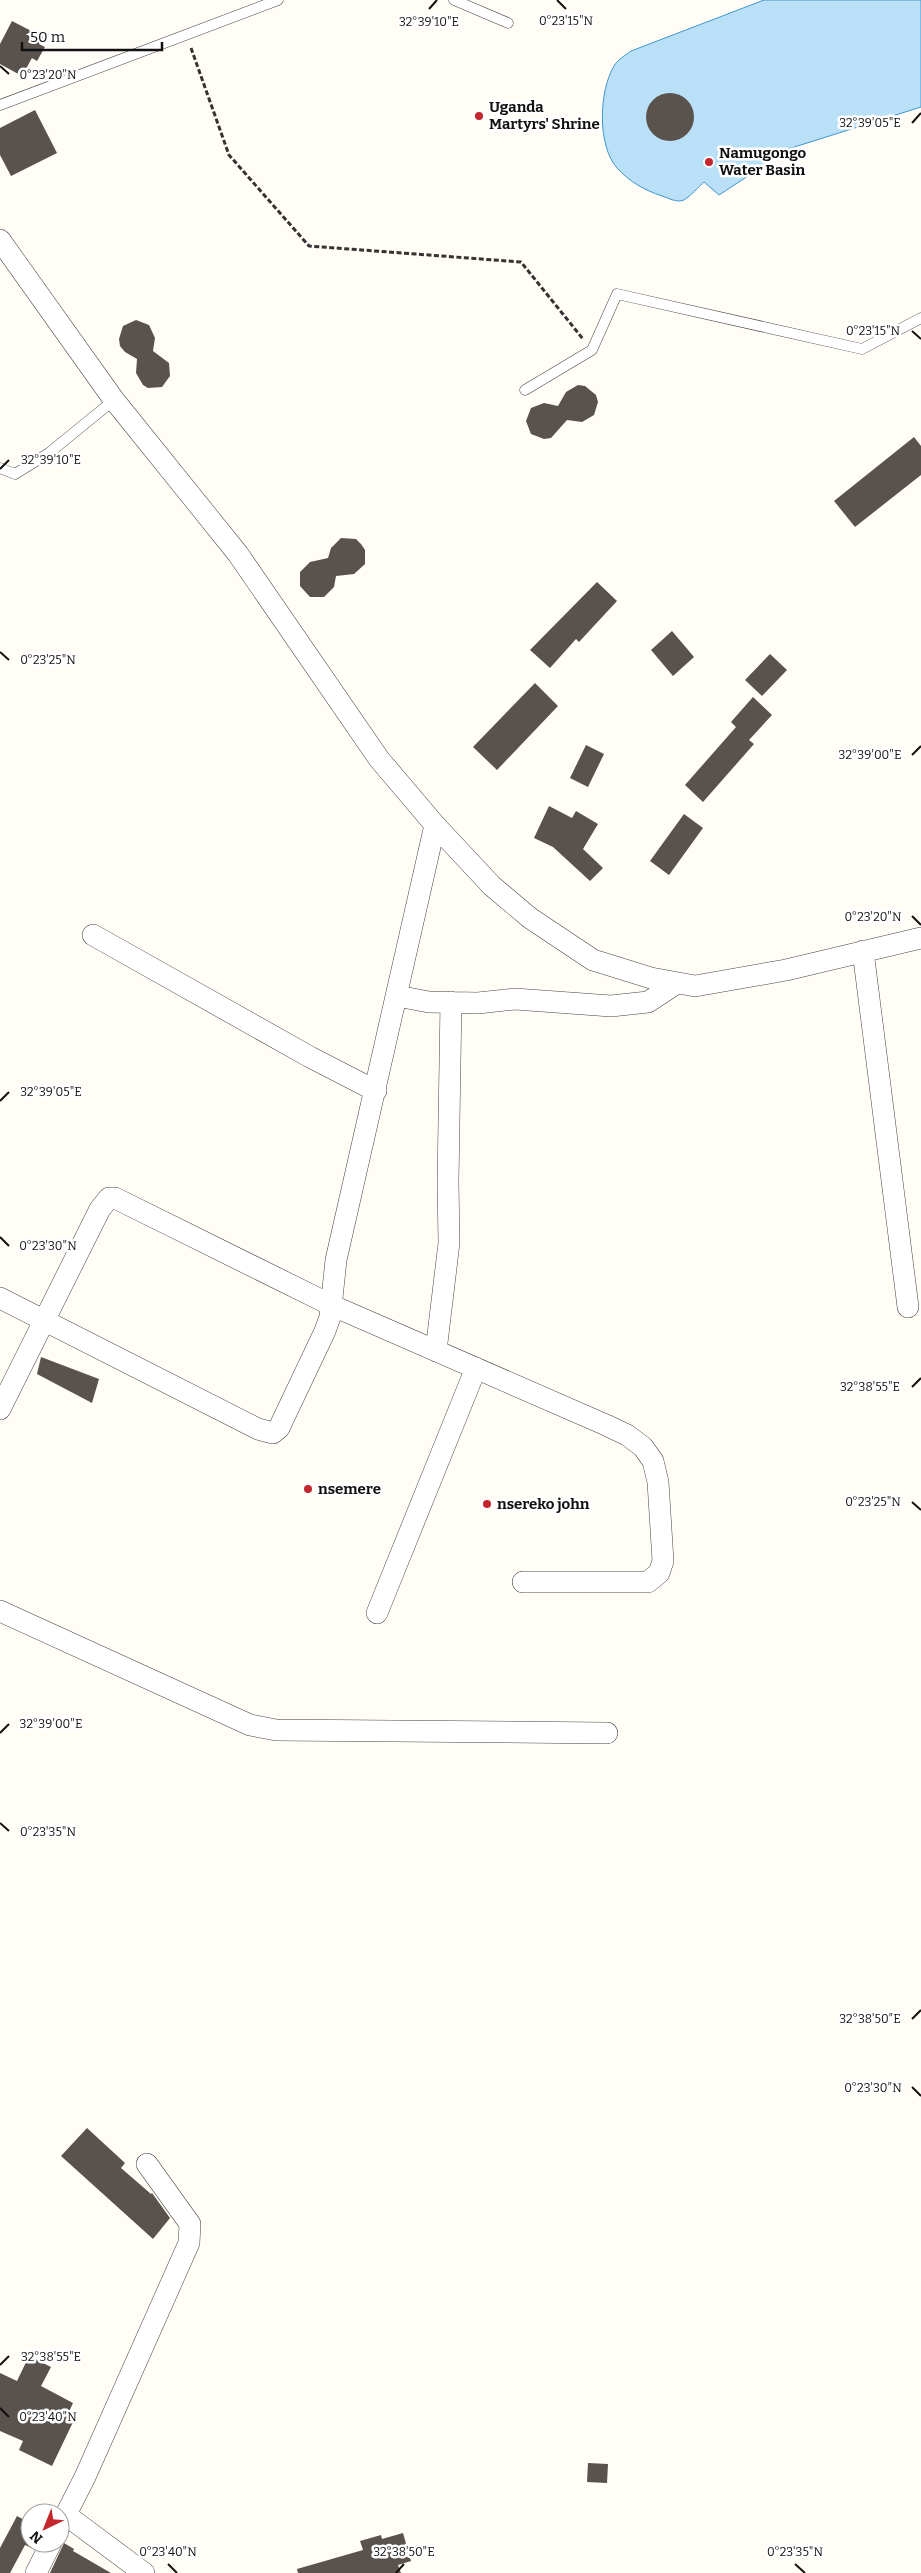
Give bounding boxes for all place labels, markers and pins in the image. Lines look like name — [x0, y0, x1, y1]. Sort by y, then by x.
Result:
place label: Uganda Martyrs' Shrine — [489, 98, 600, 133]
marker: Uganda Martyrs' Shrine — [473, 110, 485, 122]
place label: Namugongo Water Basin — [719, 144, 807, 179]
marker: Namugongo Water Basin — [703, 156, 715, 168]
place label: nsemere — [318, 1480, 381, 1498]
marker: nsemere — [302, 1483, 314, 1495]
place label: nsereko john — [497, 1495, 590, 1513]
marker: nsereko john — [481, 1498, 493, 1510]

